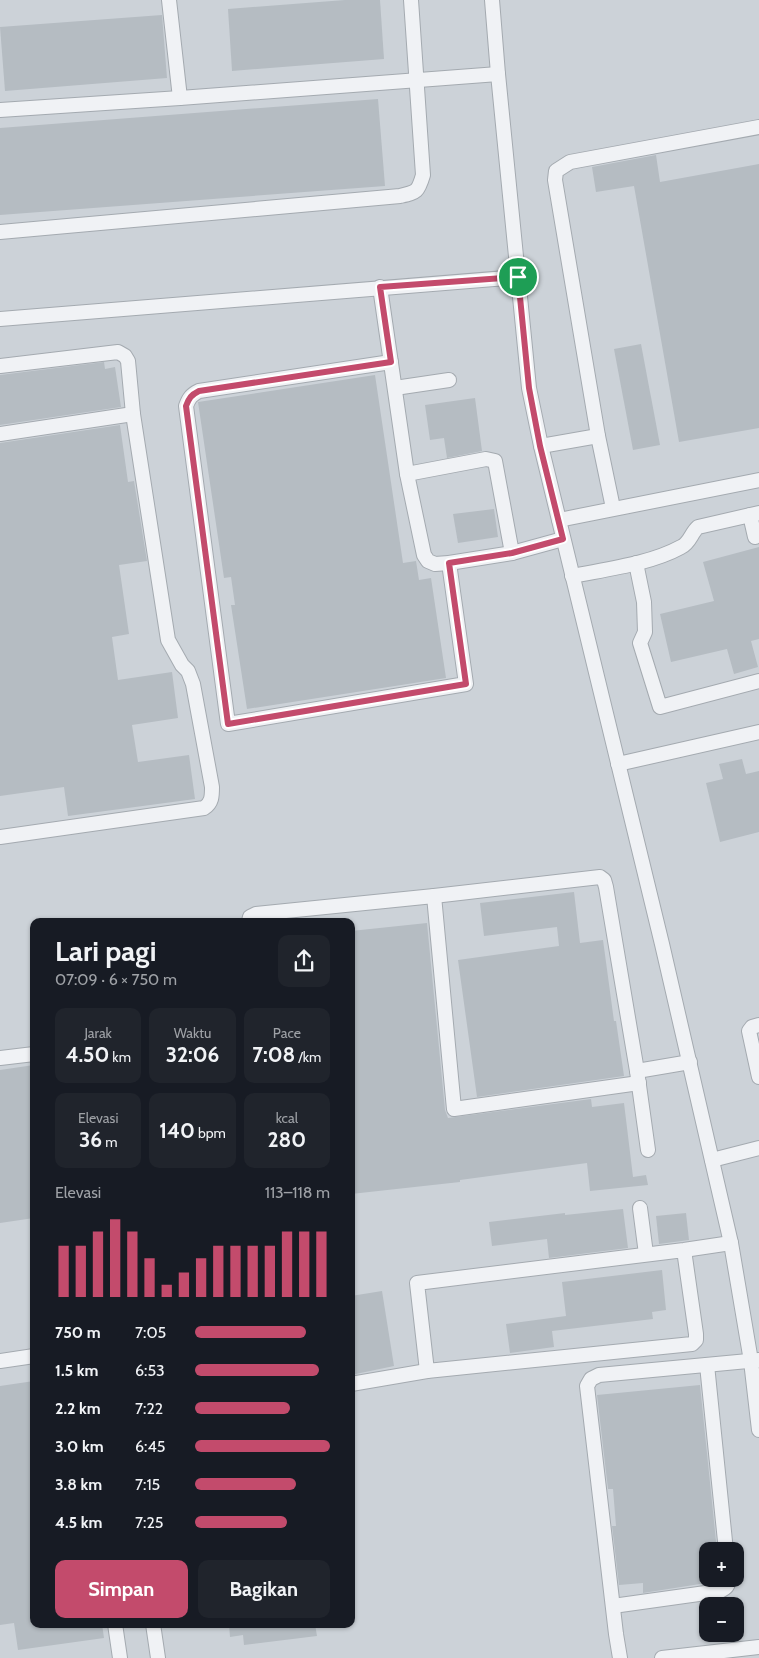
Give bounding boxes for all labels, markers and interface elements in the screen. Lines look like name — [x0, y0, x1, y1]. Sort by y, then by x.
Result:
pin — [497, 256, 539, 298]
icon: arrive — [504, 263, 532, 291]
text: Lari pagi — [55, 934, 157, 968]
button: share — [278, 935, 330, 987]
text: 07:09 · 6 × 750 m — [55, 970, 177, 989]
text: Jarak — [84, 1024, 112, 1042]
text: Waktu — [174, 1024, 211, 1042]
text: Pace — [273, 1024, 301, 1042]
text: 4.50 — [65, 1042, 109, 1067]
text: 32:06 — [166, 1042, 219, 1067]
text: 7:08 — [252, 1042, 295, 1067]
text: km — [109, 1048, 131, 1066]
text: /km — [295, 1048, 321, 1066]
text: Elevasi — [78, 1109, 118, 1127]
text: kcal — [276, 1109, 298, 1127]
text: 140 — [159, 1118, 195, 1143]
text: bpm — [195, 1124, 226, 1142]
text: 36 — [79, 1127, 102, 1152]
text: 280 — [268, 1127, 306, 1152]
text: m — [102, 1133, 117, 1151]
text: Elevasi — [55, 1183, 101, 1202]
text: 113–118 m — [265, 1183, 330, 1202]
text: 750 m — [55, 1323, 101, 1342]
text: 7:05 — [135, 1323, 166, 1342]
text: 1.5 km — [55, 1361, 98, 1380]
text: 6:53 — [135, 1361, 165, 1380]
text: 2.2 km — [55, 1399, 101, 1418]
text: 7:22 — [135, 1399, 163, 1418]
text: 3.0 km — [55, 1437, 104, 1456]
text: 6:45 — [135, 1437, 165, 1456]
text: 3.8 km — [55, 1475, 102, 1494]
text: 7:15 — [135, 1475, 160, 1494]
text: 4.5 km — [55, 1513, 102, 1532]
text: 7:25 — [135, 1513, 163, 1532]
map controls — [699, 1542, 744, 1642]
button: + — [699, 1542, 744, 1587]
button: Simpan — [55, 1560, 188, 1618]
button: Bagikan — [198, 1560, 330, 1618]
button: − — [699, 1597, 744, 1642]

